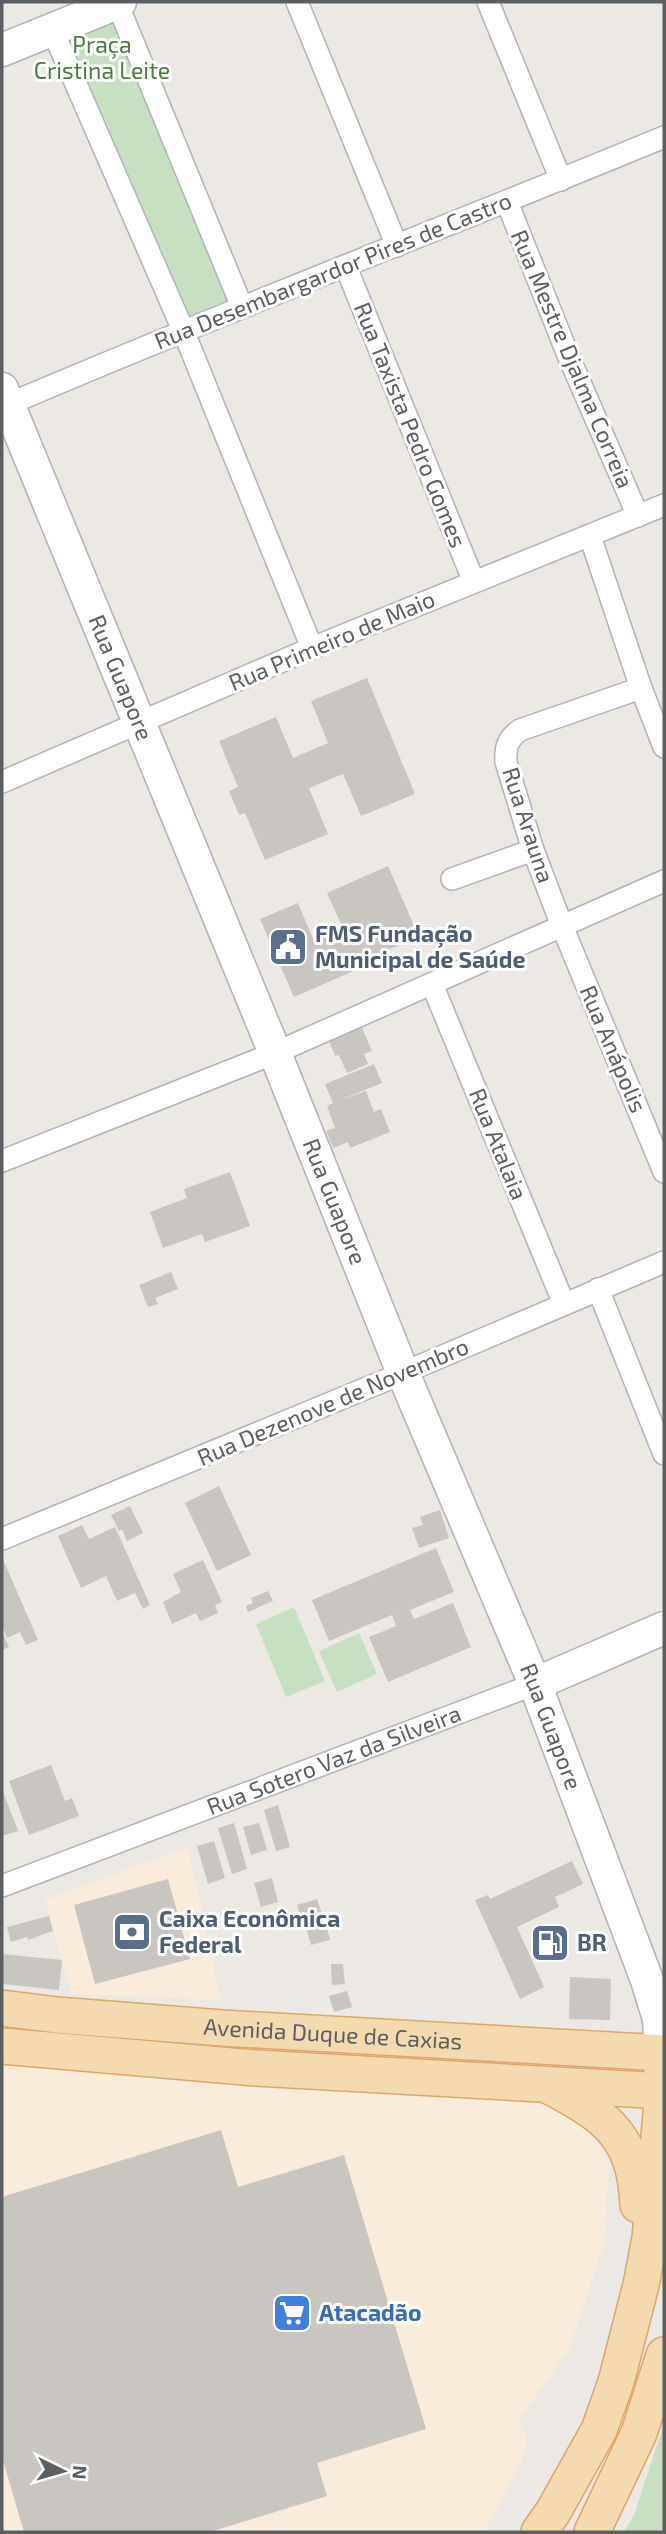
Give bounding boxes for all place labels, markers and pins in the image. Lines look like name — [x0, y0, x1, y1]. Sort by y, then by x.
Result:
place label: FMS Fundação Municipal de Saúde — [315, 919, 525, 973]
public building icon: FMS Fundação Municipal de Saúde — [267, 926, 309, 968]
place label: Caixa Econômica Federal — [159, 1904, 340, 1958]
bank icon: Caixa Econômica Federal — [111, 1911, 153, 1953]
fuel station icon: BR — [529, 1922, 571, 1964]
place label: BR — [577, 1928, 607, 1956]
supermarket icon: Atacadão — [271, 2292, 313, 2334]
place label: Atacadão — [319, 2298, 421, 2326]

